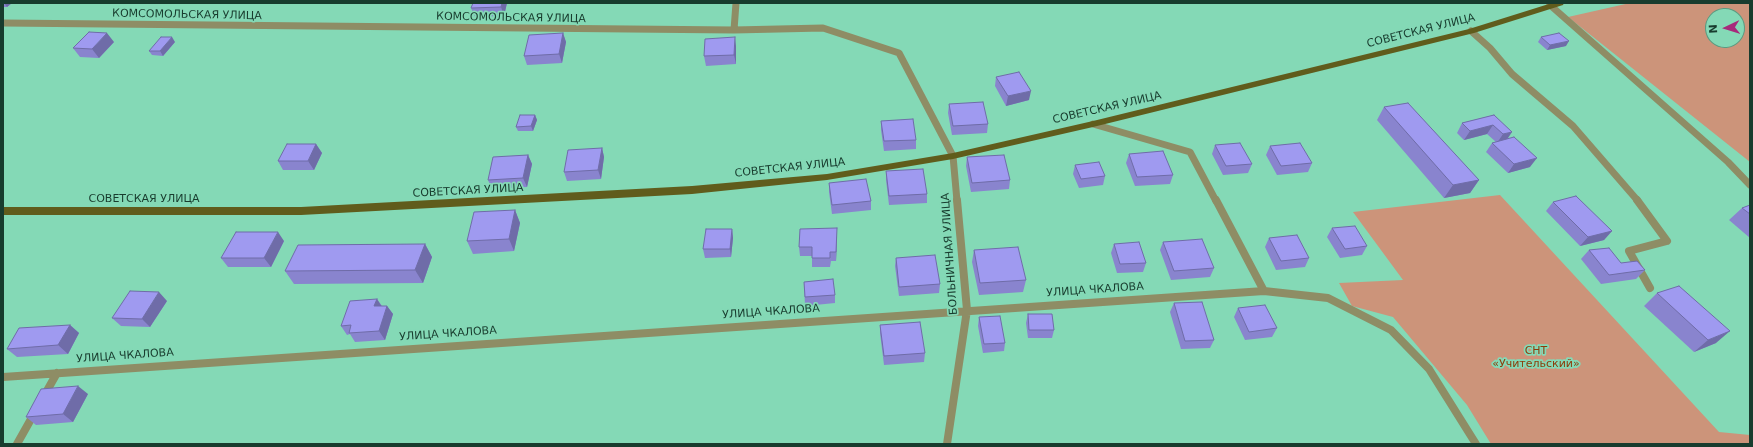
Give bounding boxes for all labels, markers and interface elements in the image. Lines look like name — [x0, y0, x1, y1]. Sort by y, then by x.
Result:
street label: КОМСОМОЛЬСКАЯ УЛИЦА — [112, 7, 262, 23]
north arrow — [1705, 8, 1745, 48]
street label: КОМСОМОЛЬСКАЯ УЛИЦА — [436, 10, 586, 26]
street label: СОВЕТСКАЯ УЛИЦА — [1366, 11, 1476, 51]
text: N — [1707, 24, 1720, 34]
street label: СОВЕТСКАЯ УЛИЦА — [1051, 89, 1163, 127]
street label: СОВЕТСКАЯ УЛИЦА — [734, 156, 846, 180]
street label: СОВЕТСКАЯ УЛИЦА — [412, 182, 524, 200]
street label: СОВЕТСКАЯ УЛИЦА — [89, 192, 199, 206]
street label: БОЛЬНИЧНАЯ УЛИЦА — [939, 193, 961, 315]
street label: УЛИЦА ЧКАЛОВА — [1046, 280, 1144, 300]
street label: УЛИЦА ЧКАЛОВА — [722, 302, 820, 322]
street label: УЛИЦА ЧКАЛОВА — [399, 324, 497, 344]
park label: СНТ «Учительский» — [1492, 344, 1580, 370]
street label: УЛИЦА ЧКАЛОВА — [76, 346, 174, 366]

